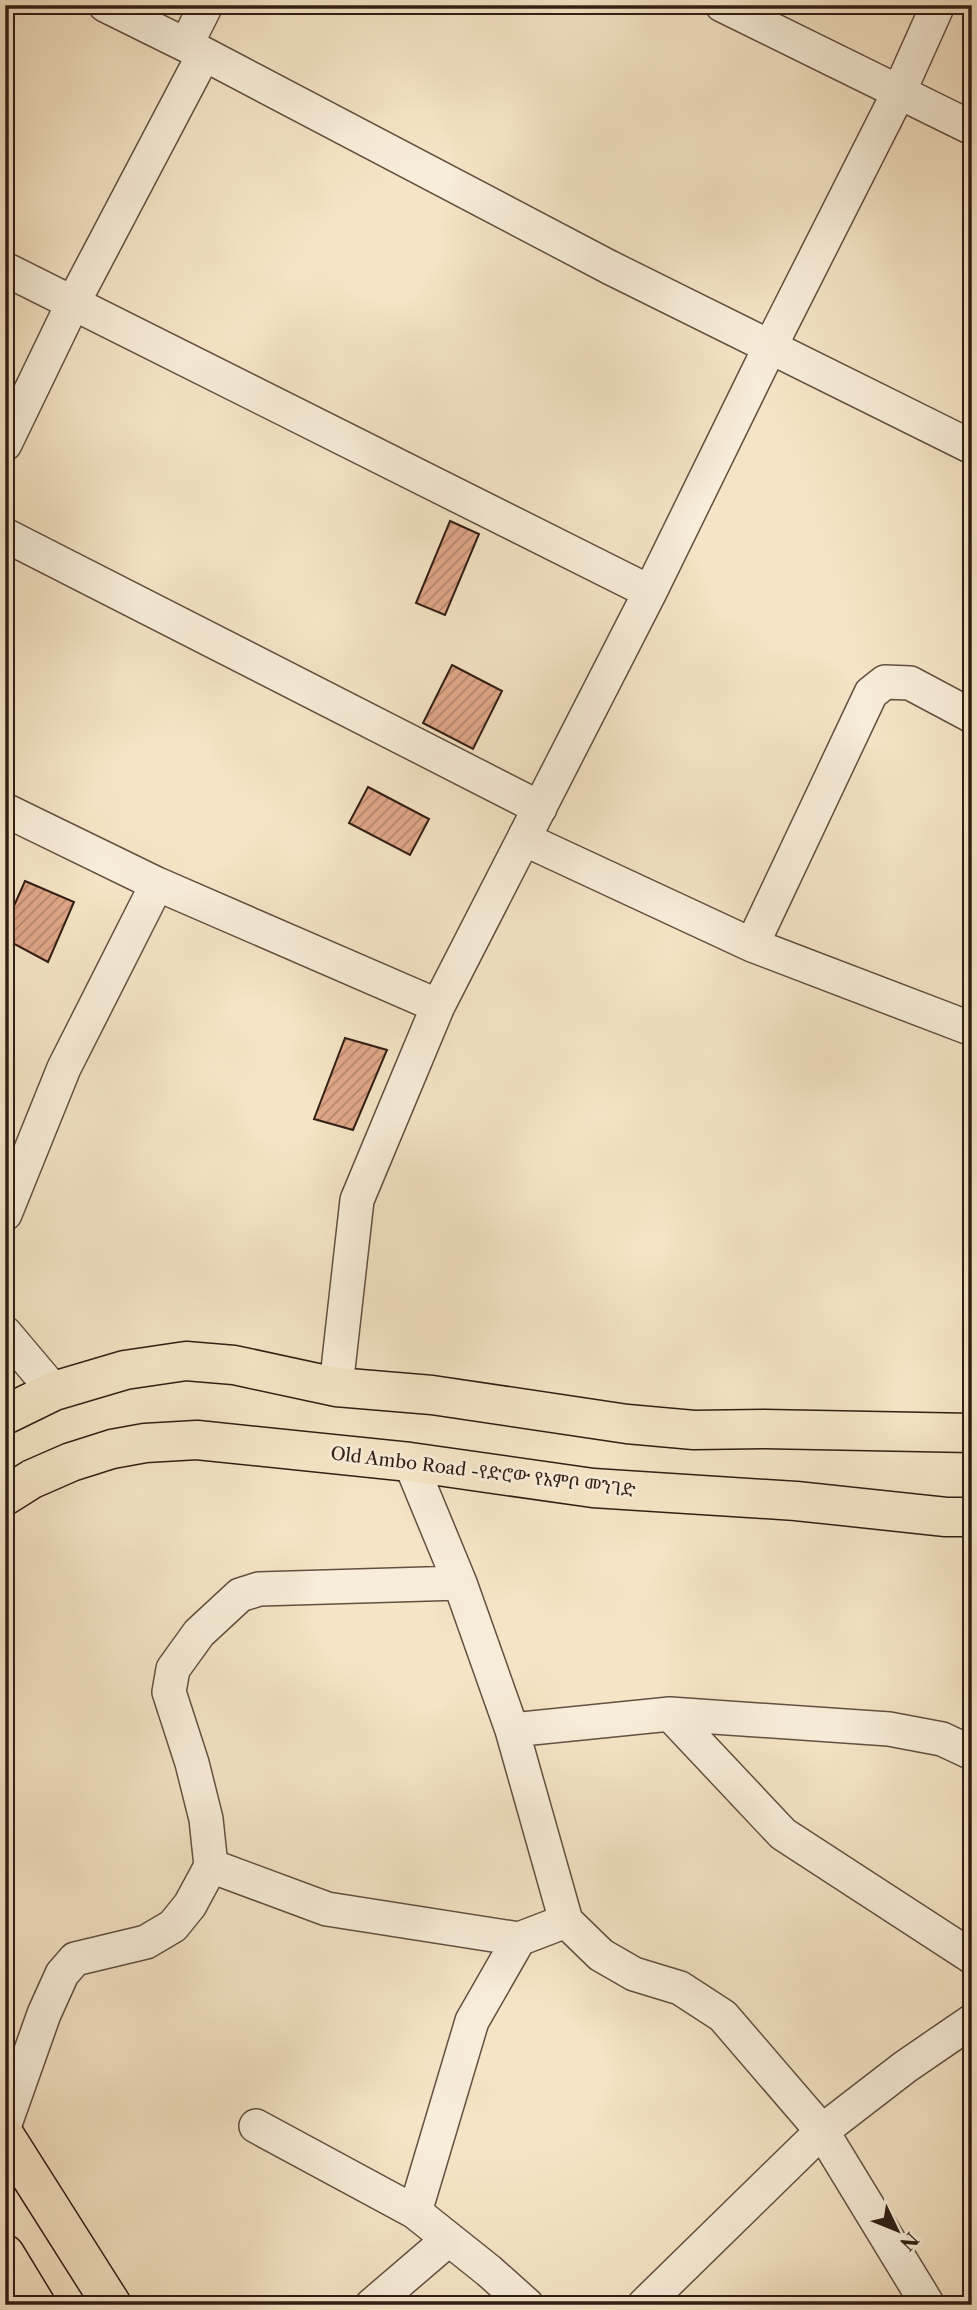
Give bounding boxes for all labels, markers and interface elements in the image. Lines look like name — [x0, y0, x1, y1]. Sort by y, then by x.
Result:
street label: Old Ambo Road -የድሮው የአምቦ መንገድ — [329, 1442, 637, 1502]
north arrow — [862, 2194, 932, 2264]
text: N — [895, 2227, 923, 2255]

